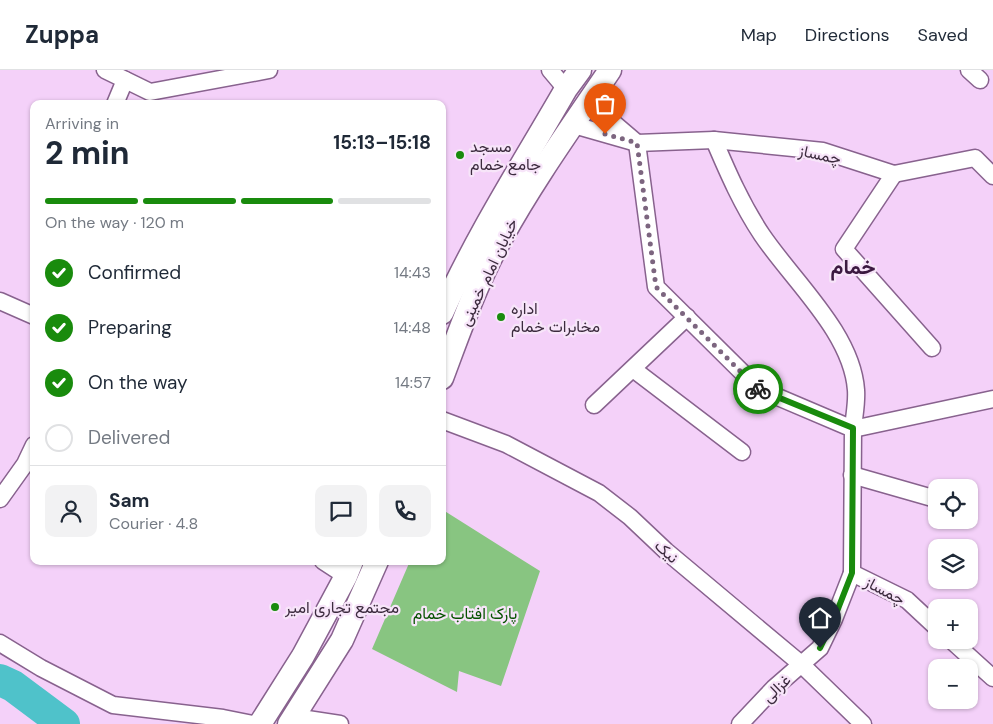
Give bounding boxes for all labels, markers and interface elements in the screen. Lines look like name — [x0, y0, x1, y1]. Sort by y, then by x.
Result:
text: Zuppa — [25, 19, 99, 50]
text: Map — [741, 23, 777, 47]
text: Directions — [805, 23, 890, 47]
text: Saved — [918, 23, 968, 47]
pin — [584, 83, 626, 134]
icon: bag — [591, 90, 619, 118]
text: Arriving in — [45, 113, 119, 134]
text: 15:13–15:18 — [333, 130, 431, 155]
text: 2 min — [45, 132, 130, 174]
place label: مسجد جامع خمام — [470, 136, 541, 176]
street label: چمساز — [795, 140, 843, 170]
marker: مسجد جامع خمام — [454, 149, 466, 161]
text: On the way · 120 m — [45, 212, 184, 233]
street label: خیابان امام خمینی — [454, 215, 523, 329]
district label: خمام — [831, 253, 876, 281]
icon: check — [45, 259, 73, 287]
text: Confirmed — [88, 260, 181, 285]
text: 14:43 — [394, 262, 431, 283]
place label: اداره مخابرات خمام — [511, 298, 600, 337]
marker: اداره مخابرات خمام — [495, 311, 507, 323]
icon: check — [45, 314, 73, 342]
text: Preparing — [88, 315, 172, 340]
text: 14:48 — [394, 317, 431, 338]
courier — [733, 364, 783, 414]
icon: check — [45, 369, 73, 397]
text: On the way — [88, 370, 188, 395]
text: 14:57 — [395, 372, 431, 393]
icon: bike — [744, 375, 772, 403]
text: Delivered — [88, 425, 170, 450]
map controls — [928, 479, 978, 709]
button: locate — [928, 479, 978, 529]
button: person — [45, 485, 97, 537]
button: chat — [315, 485, 367, 537]
button: phone — [379, 485, 431, 537]
text: Sam — [109, 488, 150, 513]
text: Courier · 4.8 — [109, 513, 198, 534]
street label: نیک — [650, 535, 683, 568]
button: layers — [928, 539, 978, 589]
street label: چمساز — [859, 571, 909, 611]
place label: مجتمع تجاری امیر — [284, 597, 399, 619]
pin — [799, 597, 841, 648]
button: + — [928, 599, 978, 649]
marker: مجتمع تجاری امیر — [269, 601, 281, 613]
park label: پارک افتاب خمام — [413, 603, 517, 625]
icon: home — [806, 604, 834, 632]
button: − — [928, 659, 978, 709]
street label: غزالی — [757, 670, 795, 707]

